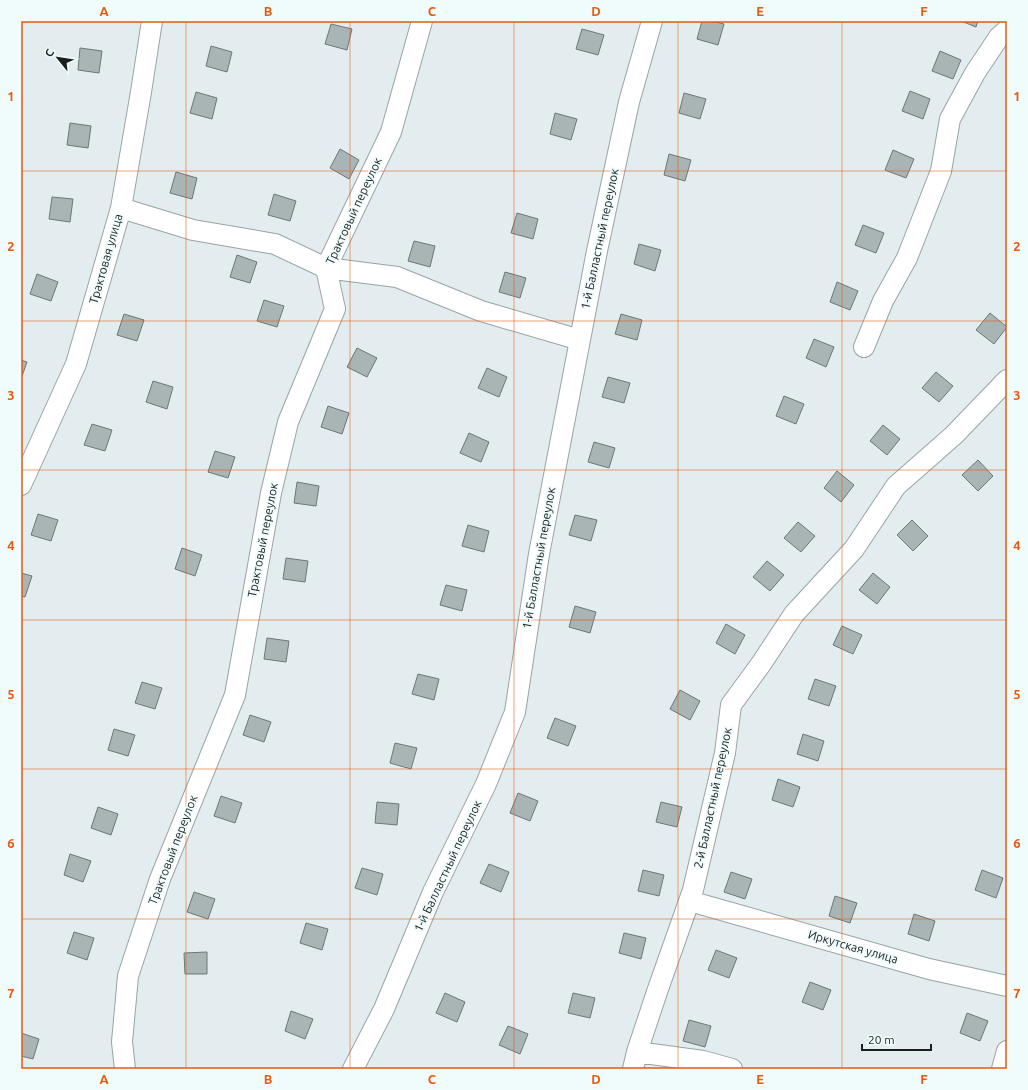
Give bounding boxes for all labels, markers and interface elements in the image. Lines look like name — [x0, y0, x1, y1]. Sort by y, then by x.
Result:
text: A — [99, 4, 109, 18]
text: B — [264, 4, 273, 18]
text: C — [428, 4, 437, 18]
text: D — [591, 4, 601, 18]
text: E — [756, 4, 764, 18]
text: F — [920, 4, 928, 18]
north arrow — [38, 38, 78, 78]
text: С — [42, 47, 56, 59]
text: 1 — [7, 89, 15, 103]
text: 1 — [1013, 89, 1021, 103]
street label: Трактовый переулок — [323, 155, 384, 266]
street label: 1-й Балластный переулок — [578, 167, 621, 311]
street label: Трактовая улица — [86, 212, 125, 305]
text: 2 — [7, 239, 15, 253]
text: 2 — [1013, 239, 1021, 253]
text: 3 — [7, 388, 15, 402]
text: 3 — [1013, 388, 1021, 402]
street label: Трактовый переулок — [245, 481, 280, 598]
street label: 1-й Балластный переулок — [520, 486, 557, 630]
text: 4 — [7, 538, 15, 552]
text: 4 — [1013, 538, 1021, 552]
text: 5 — [7, 687, 15, 701]
text: 5 — [1013, 687, 1021, 701]
street label: 2-й Балластный переулок — [691, 726, 734, 870]
street label: Трактовый переулок — [146, 793, 199, 907]
street label: 1-й Балластный переулок — [411, 798, 484, 934]
text: 6 — [7, 836, 15, 850]
text: 6 — [1013, 836, 1021, 850]
street label: Иркутская улица — [807, 927, 900, 966]
text: 7 — [7, 986, 15, 1000]
text: 7 — [1013, 986, 1021, 1000]
scale bar — [862, 1026, 931, 1052]
text: 20 m — [868, 1033, 895, 1046]
text: A — [99, 1072, 109, 1086]
text: B — [264, 1072, 273, 1086]
text: C — [428, 1072, 437, 1086]
text: D — [591, 1072, 601, 1086]
text: E — [756, 1072, 764, 1086]
text: F — [920, 1072, 928, 1086]

